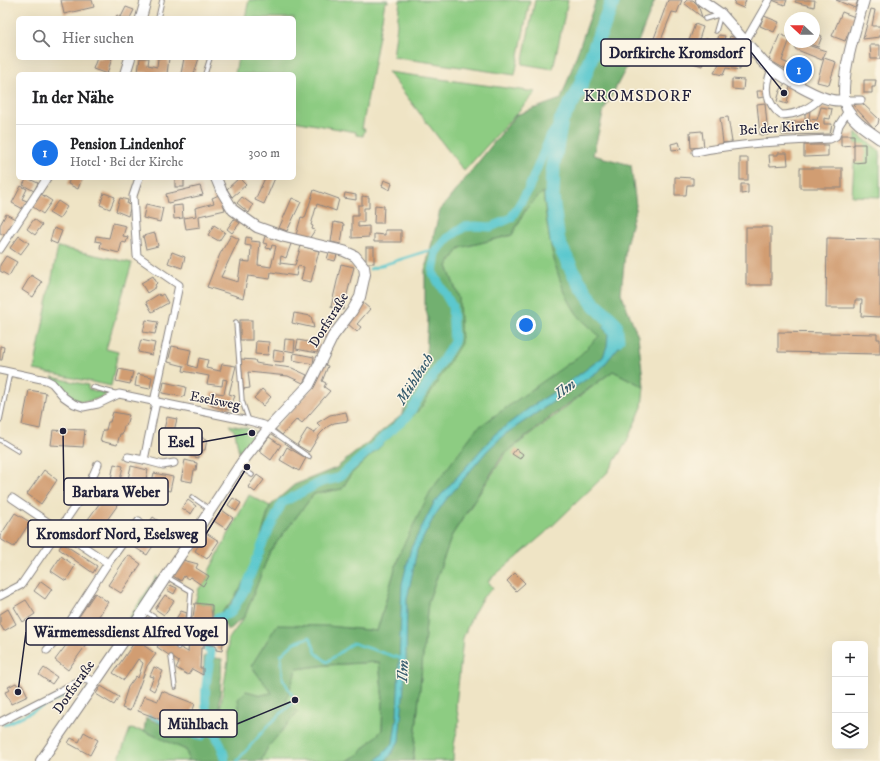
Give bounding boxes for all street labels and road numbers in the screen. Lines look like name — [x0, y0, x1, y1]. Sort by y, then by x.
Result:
street label: Bei der Kirche — [738, 116, 820, 140]
street label: Dorfstraße — [305, 289, 353, 351]
street label: Eselsweg — [188, 387, 242, 415]
street label: Dorfstraße — [49, 657, 99, 717]

